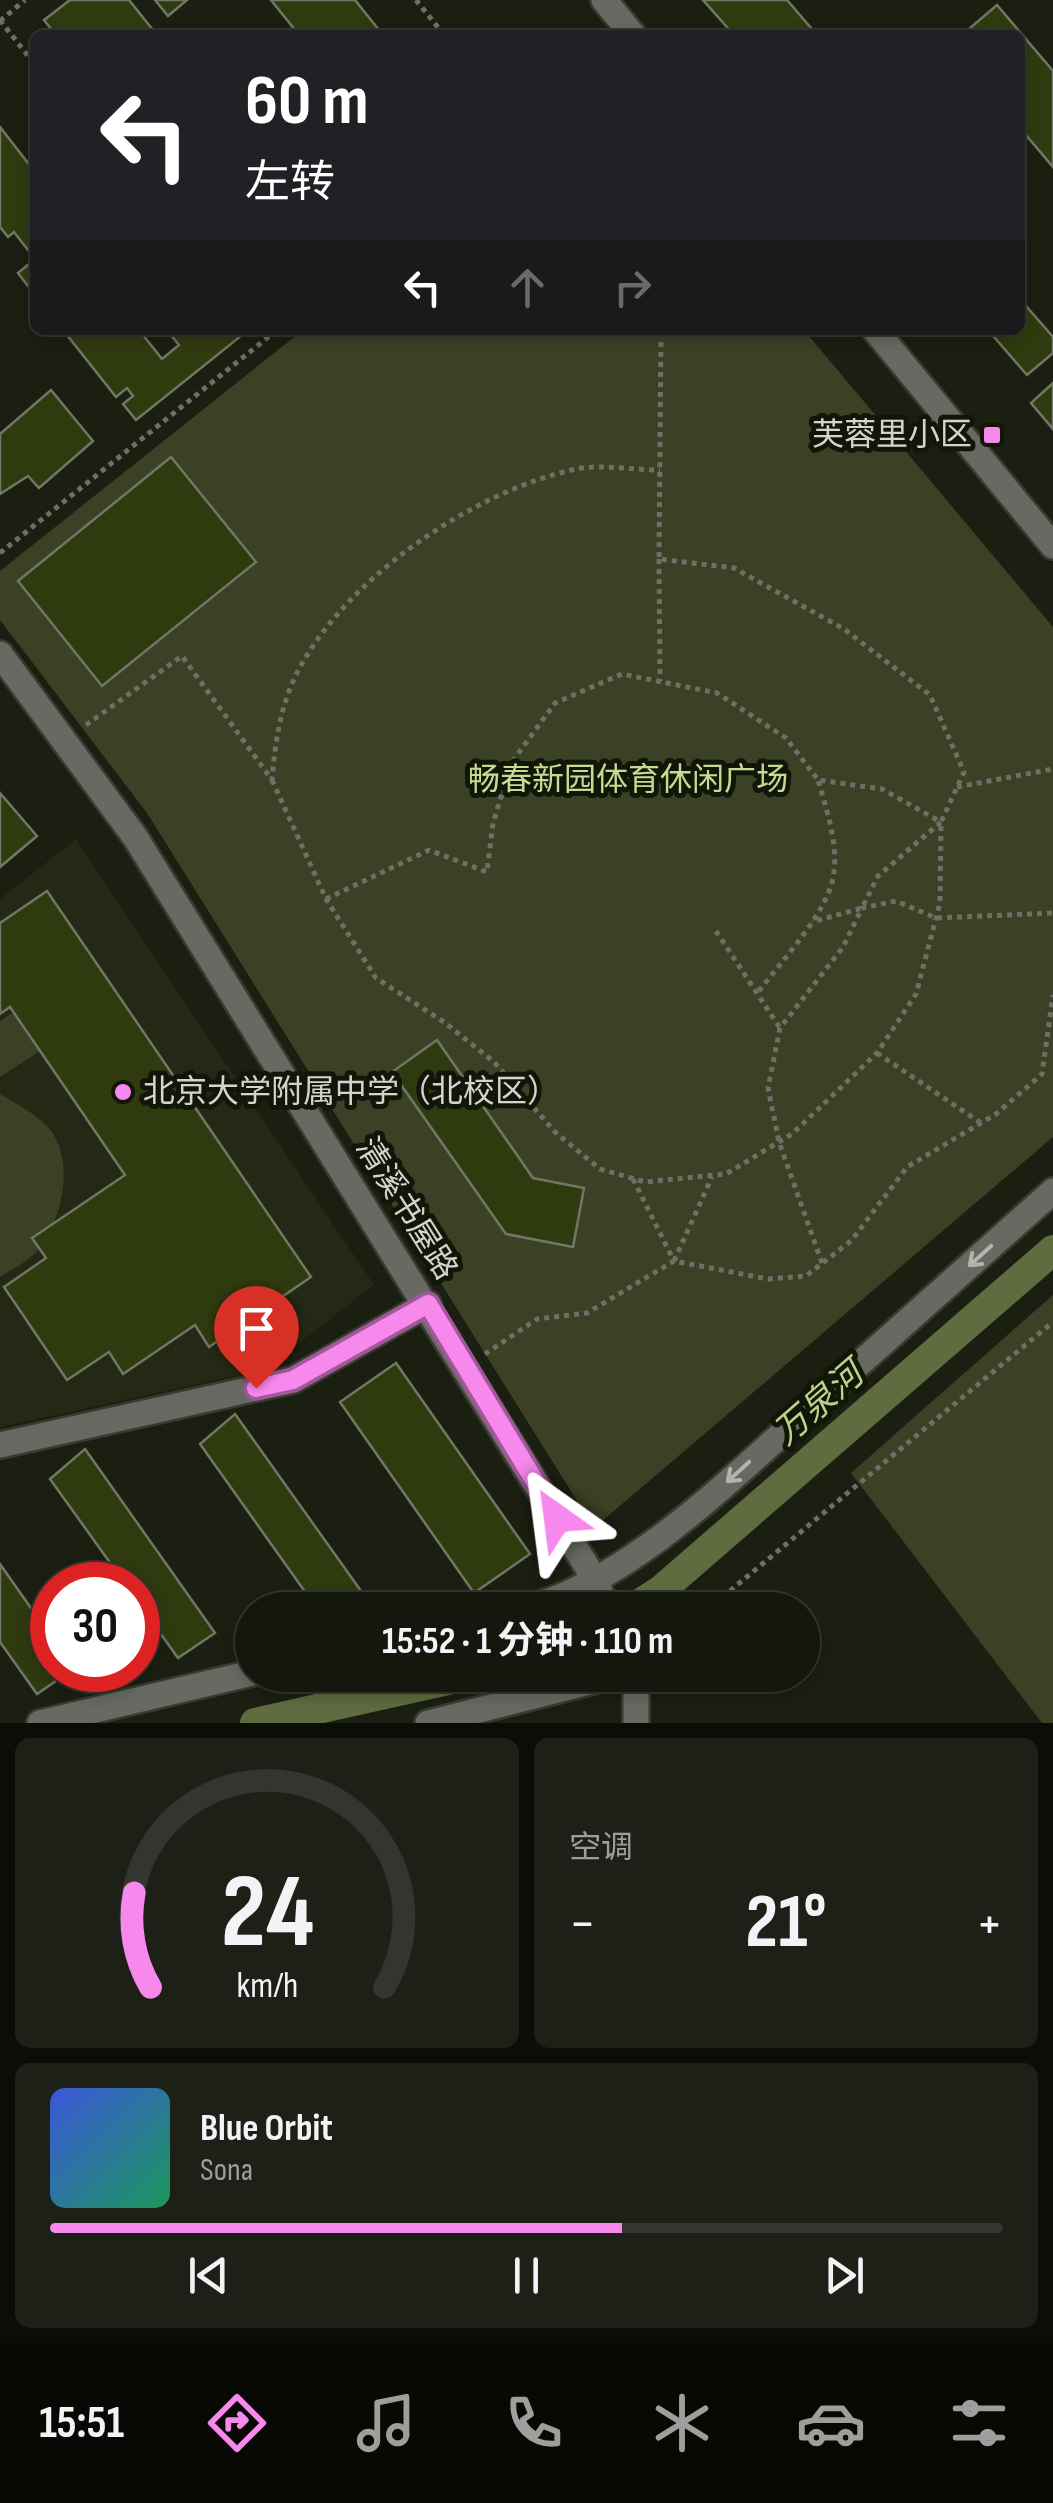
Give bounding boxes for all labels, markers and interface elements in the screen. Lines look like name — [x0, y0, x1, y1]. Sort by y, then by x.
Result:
text: 60 m — [245, 60, 369, 144]
icon: left — [80, 70, 210, 200]
text: 左转 — [245, 156, 335, 211]
icon: left — [395, 260, 450, 315]
icon: ahead — [500, 260, 555, 315]
icon: right — [605, 260, 660, 315]
place label: 芙蓉里小区 — [812, 416, 972, 455]
marker: 芙蓉里小区 — [981, 424, 1003, 446]
park label: 畅春新园体育休闲广场 — [468, 761, 788, 800]
place label: 北京大学附属中学（北校区） — [143, 1073, 559, 1112]
marker: 北京大学附属中学（北校区） — [112, 1081, 134, 1103]
street label: 清溪书屋路 — [347, 1131, 465, 1287]
one-way arrow — [968, 1244, 993, 1267]
pin — [214, 1286, 299, 1389]
icon: arrive — [229, 1301, 284, 1356]
water label: 万泉河 — [765, 1349, 877, 1455]
one-way arrow — [726, 1461, 751, 1484]
position arrow — [505, 1466, 609, 1570]
speed limit sign: 30 — [30, 1562, 160, 1692]
text: 15:52 · 1 分钟 · 110 m — [382, 1619, 673, 1664]
text: 空调 — [569, 1829, 633, 1868]
text: 24 — [220, 1851, 314, 1976]
text: 21° — [745, 1878, 827, 1969]
text: − — [569, 1891, 596, 1958]
text: + — [976, 1891, 1003, 1958]
text: km/h — [236, 1965, 298, 2008]
text: Blue Orbit — [200, 2106, 333, 2151]
text: Sona — [200, 2151, 253, 2190]
icon: previous — [181, 2248, 236, 2303]
icon: pause — [499, 2248, 554, 2303]
icon: next — [817, 2248, 872, 2303]
icon: directions — [202, 2388, 272, 2458]
icon: music — [351, 2388, 421, 2458]
icon: phone — [499, 2388, 569, 2458]
icon: climate — [647, 2388, 717, 2458]
icon: car — [796, 2388, 866, 2458]
icon: filters — [944, 2388, 1014, 2458]
text: 15:51 — [39, 2396, 124, 2451]

